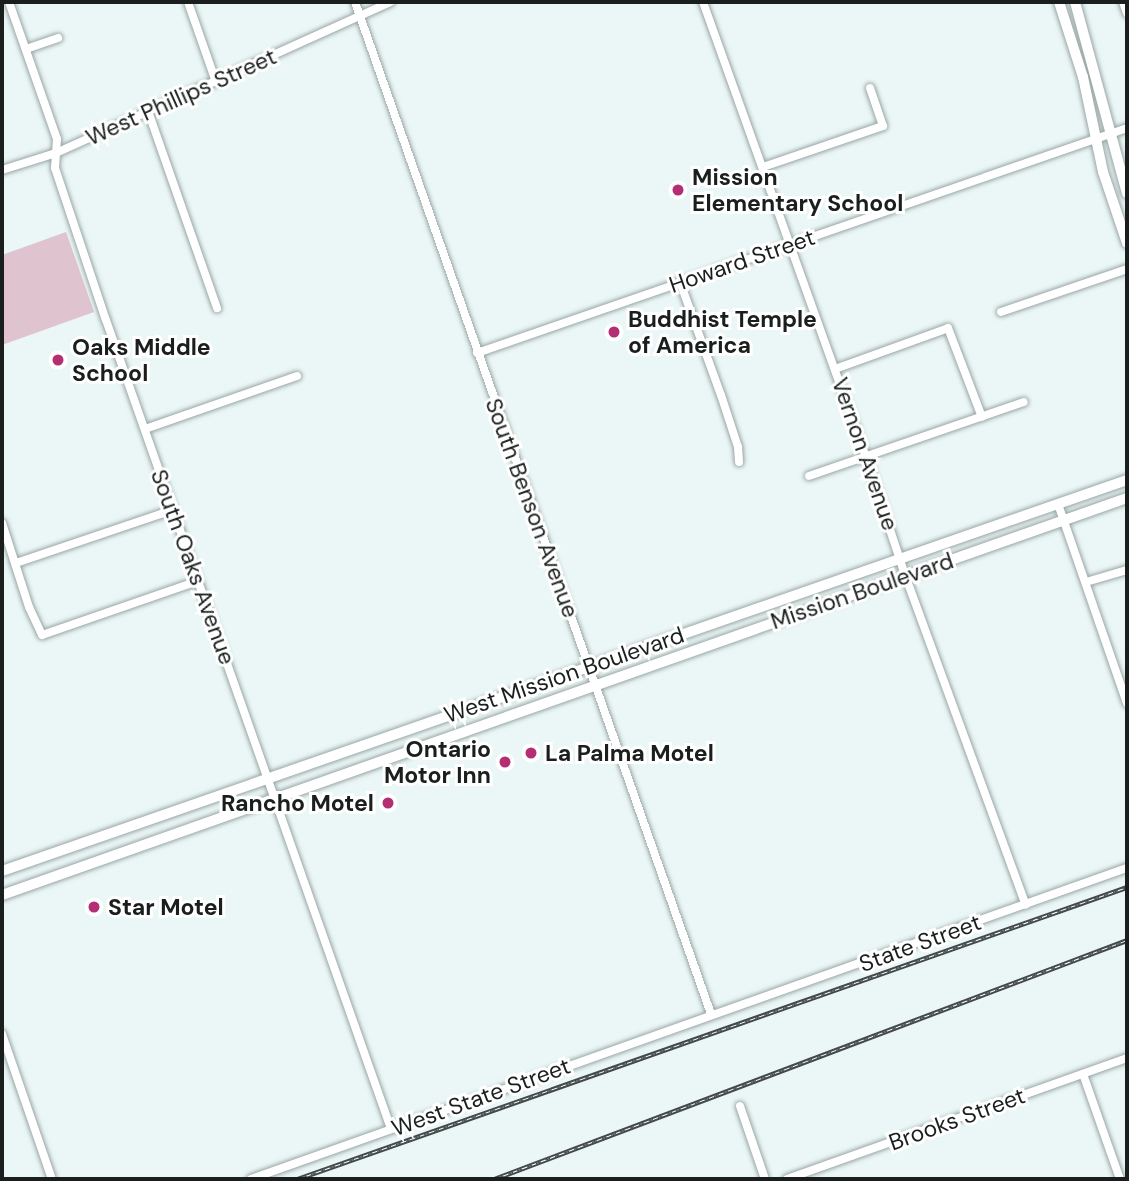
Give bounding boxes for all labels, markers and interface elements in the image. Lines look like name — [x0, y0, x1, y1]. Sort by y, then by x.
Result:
street label: West Phillips Street — [82, 43, 280, 151]
place label: Mission Elementary School — [692, 163, 903, 217]
marker: Mission Elementary School — [670, 182, 686, 198]
street label: Howard Street — [666, 223, 818, 299]
place label: Buddhist Temple of America — [628, 305, 817, 359]
marker: Buddhist Temple of America — [606, 324, 622, 340]
place label: Oaks Middle School — [72, 333, 211, 387]
marker: Oaks Middle School — [50, 352, 66, 368]
street label: Vernon Avenue — [826, 374, 904, 534]
street label: South Benson Avenue — [479, 395, 585, 621]
street label: South Oaks Avenue — [145, 466, 241, 668]
street label: Mission Boulevard — [767, 547, 957, 635]
street label: West Mission Boulevard — [440, 621, 688, 729]
place label: Ontario Motor Inn — [384, 735, 491, 789]
place label: La Palma Motel — [545, 739, 714, 767]
marker: La Palma Motel — [523, 745, 539, 761]
marker: Ontario Motor Inn — [497, 754, 513, 770]
place label: Rancho Motel — [221, 789, 374, 817]
marker: Rancho Motel — [380, 795, 396, 811]
place label: Star Motel — [108, 893, 224, 921]
marker: Star Motel — [86, 899, 102, 915]
street label: State Street — [855, 908, 985, 978]
street label: West State Street — [388, 1052, 574, 1142]
street label: Brooks Street — [885, 1082, 1029, 1156]

